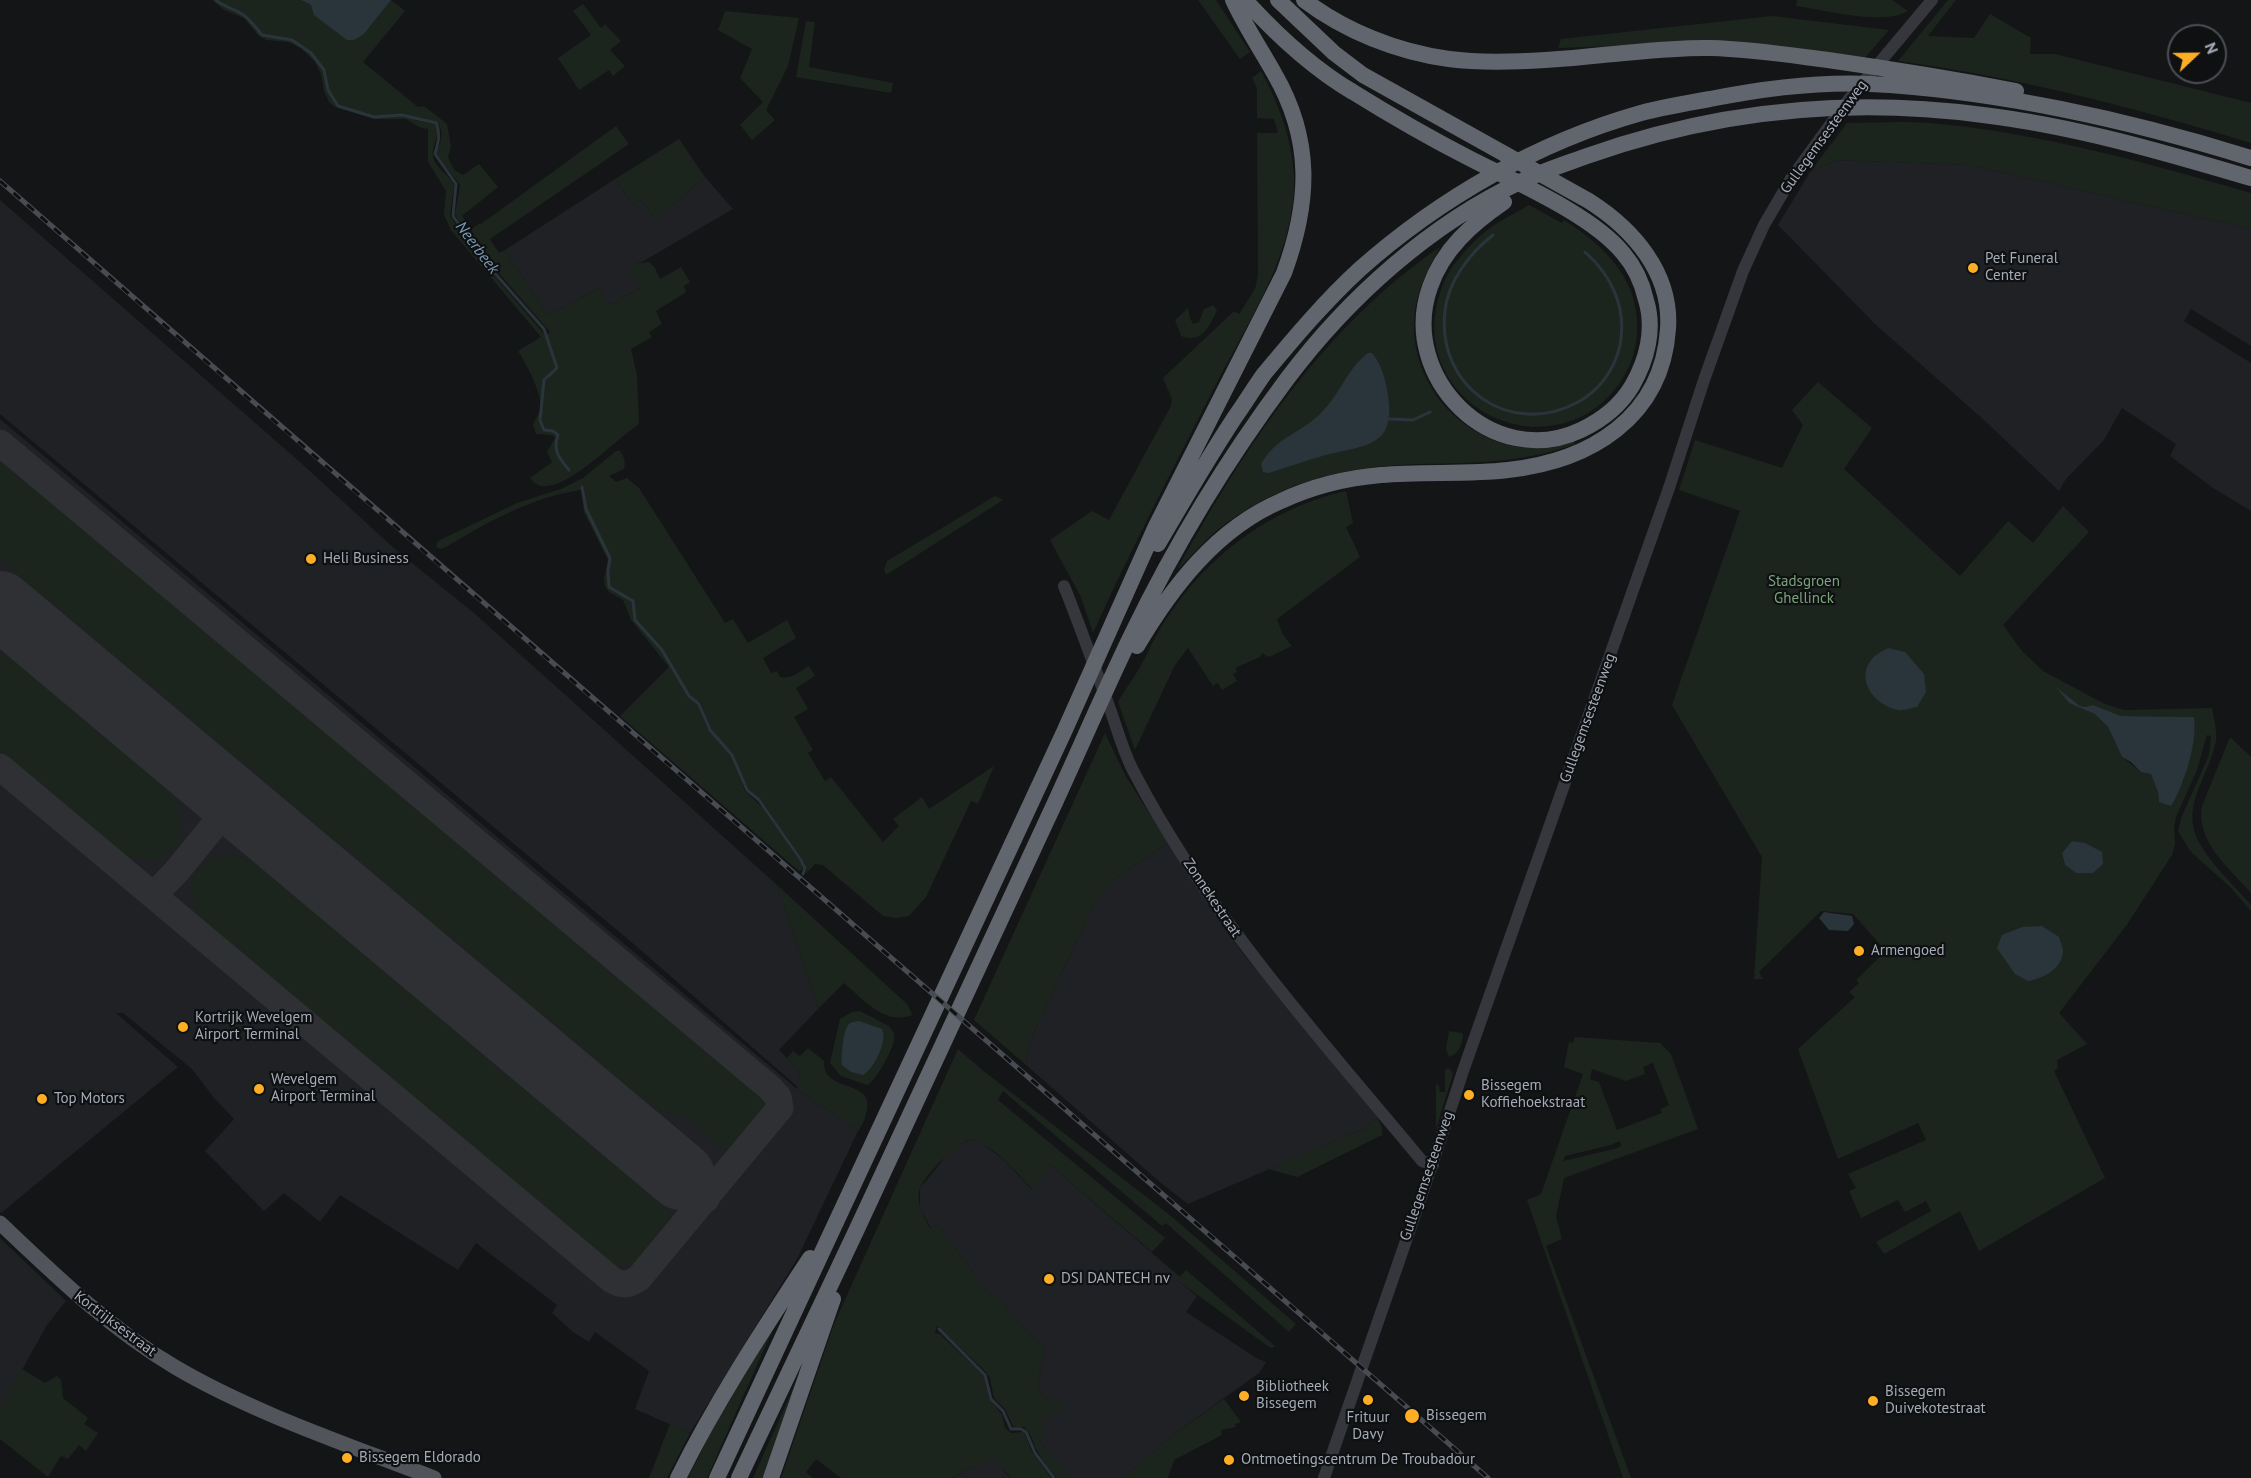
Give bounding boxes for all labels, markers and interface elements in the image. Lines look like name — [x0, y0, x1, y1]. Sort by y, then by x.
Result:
north arrow — [2167, 24, 2227, 84]
text: N — [2201, 39, 2223, 57]
street label: Gullegemsesteenweg — [1777, 77, 1871, 197]
water label: Neerbeek — [451, 218, 503, 278]
place label: Pet Funeral Center — [1985, 250, 2058, 285]
marker: Pet Funeral Center — [1966, 261, 1980, 275]
place label: Heli Business — [323, 550, 409, 568]
marker: Heli Business — [304, 552, 318, 566]
park label: Stadsgroen Ghellinck — [1768, 573, 1840, 608]
street label: Gullegemsesteenweg — [1556, 651, 1620, 785]
street label: Zonnekestraat — [1179, 855, 1245, 941]
place label: Armengoed — [1871, 942, 1945, 960]
marker: Armengoed — [1852, 944, 1866, 958]
place label: Kortrijk Wevelgem Airport Terminal — [195, 1009, 312, 1044]
marker: Kortrijk Wevelgem Airport Terminal — [176, 1020, 190, 1034]
place label: Wevelgem Airport Terminal — [271, 1071, 375, 1106]
place label: Bissegem Koffiehoekstraat — [1481, 1077, 1585, 1112]
marker: Wevelgem Airport Terminal — [252, 1082, 266, 1096]
marker: Bissegem Koffiehoekstraat — [1462, 1088, 1476, 1102]
place label: Top Motors — [54, 1090, 125, 1108]
marker: Top Motors — [35, 1092, 49, 1106]
street label: Gullegemsesteenweg — [1396, 1109, 1458, 1243]
place label: DSI DANTECH nv — [1061, 1270, 1170, 1288]
marker: DSI DANTECH nv — [1042, 1272, 1056, 1286]
street label: Kortrijksestraat — [71, 1287, 159, 1361]
place label: Bibliotheek Bissegem — [1256, 1378, 1329, 1413]
place label: Bissegem Duivekotestraat — [1885, 1383, 1986, 1418]
marker: Bibliotheek Bissegem — [1237, 1389, 1251, 1403]
marker: Frituur Davy — [1361, 1393, 1375, 1407]
marker: Bissegem Duivekotestraat — [1866, 1394, 1880, 1408]
marker: Bissegem — [1403, 1407, 1421, 1425]
place label: Bissegem — [1426, 1407, 1487, 1425]
place label: Frituur Davy — [1346, 1409, 1390, 1444]
place label: Bissegem Eldorado — [359, 1449, 481, 1467]
marker: Bissegem Eldorado — [340, 1451, 354, 1465]
place label: Ontmoetingscentrum De Troubadour — [1241, 1451, 1475, 1469]
marker: Ontmoetingscentrum De Troubadour — [1222, 1453, 1236, 1467]

